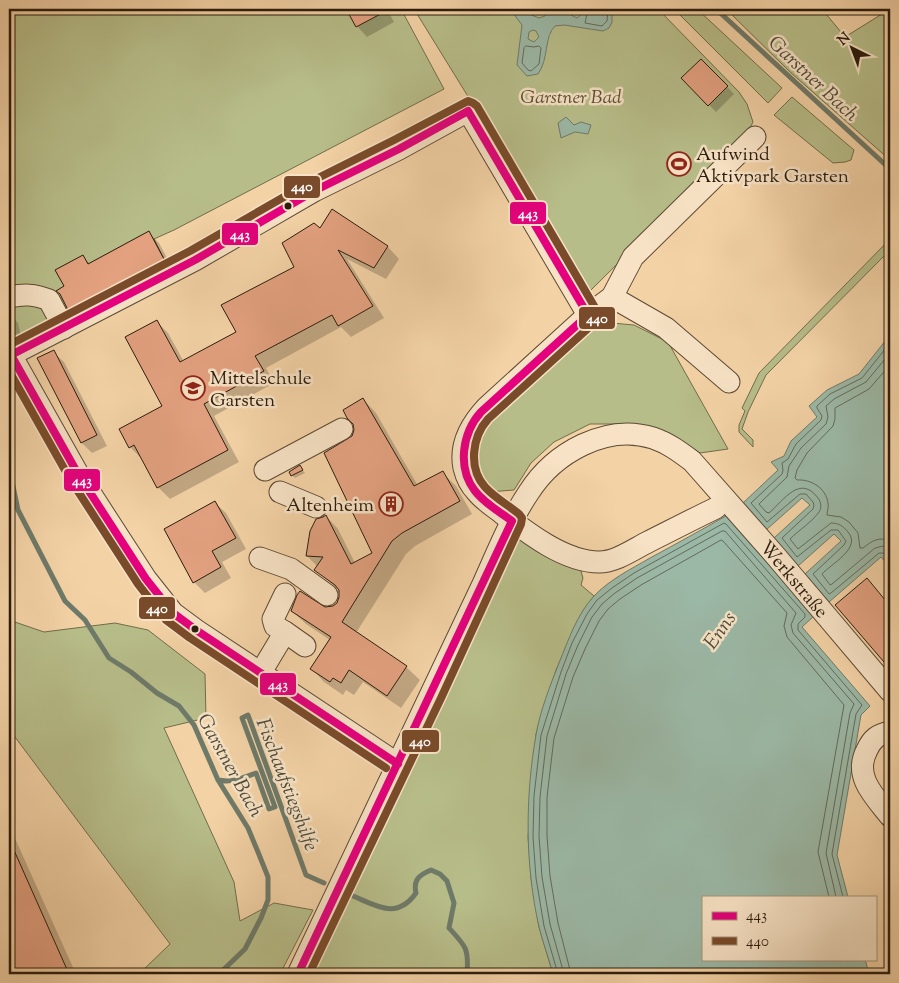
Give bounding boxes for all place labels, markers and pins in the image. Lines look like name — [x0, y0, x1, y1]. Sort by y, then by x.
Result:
place label: Aufwind Aktivpark Garsten — [696, 142, 849, 191]
sports icon: Aufwind Aktivpark Garsten — [666, 151, 692, 177]
unlabelled marker — [283, 201, 293, 211]
place label: Mittelschule Garsten — [210, 366, 312, 415]
school or university icon: Mittelschule Garsten — [180, 375, 206, 401]
building icon: Altenheim — [378, 491, 404, 517]
place label: Altenheim — [286, 493, 374, 520]
unlabelled marker — [190, 624, 200, 634]

